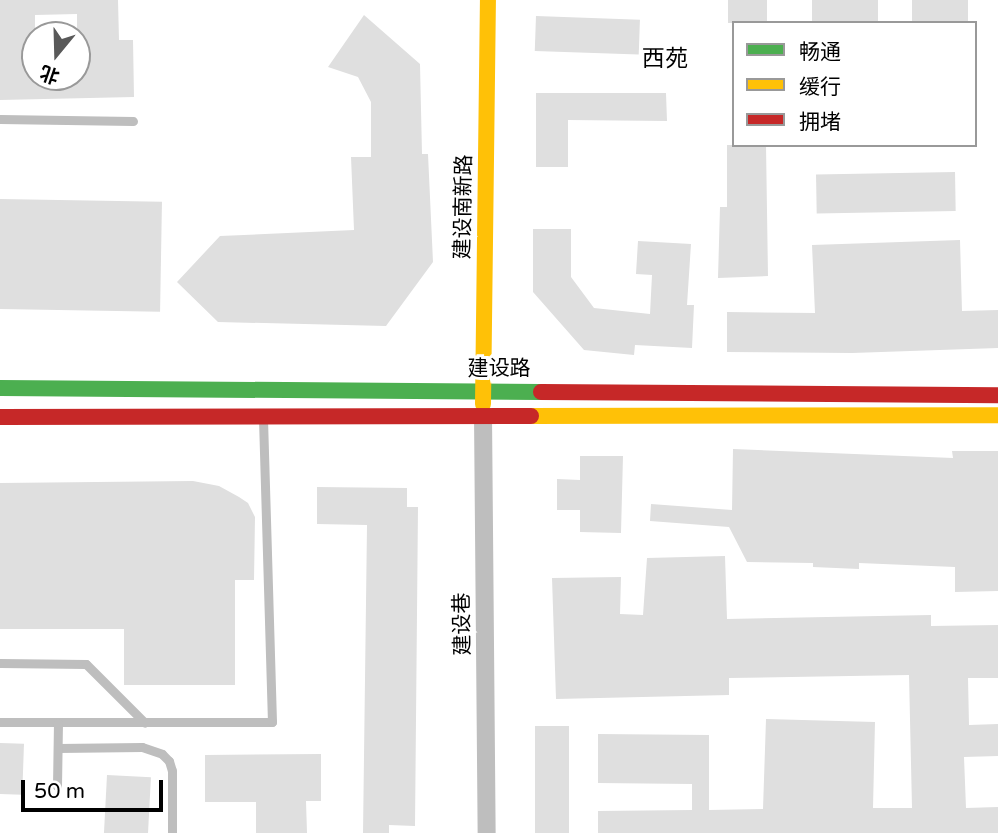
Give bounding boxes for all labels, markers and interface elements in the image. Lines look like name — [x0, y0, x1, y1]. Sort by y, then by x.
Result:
north arrow — [21, 21, 91, 91]
legend — [732, 21, 977, 147]
text: 畅通 — [799, 40, 841, 65]
district label: 西苑 — [642, 45, 688, 73]
text: 北 — [37, 60, 62, 87]
text: 缓行 — [799, 75, 841, 100]
text: 拥堵 — [799, 110, 841, 135]
street label: 建设南新路 — [450, 154, 478, 260]
street label: 建设路 — [468, 356, 530, 382]
street label: 建设巷 — [450, 592, 476, 656]
scale bar — [24, 766, 166, 810]
text: 50 m — [34, 779, 85, 804]

